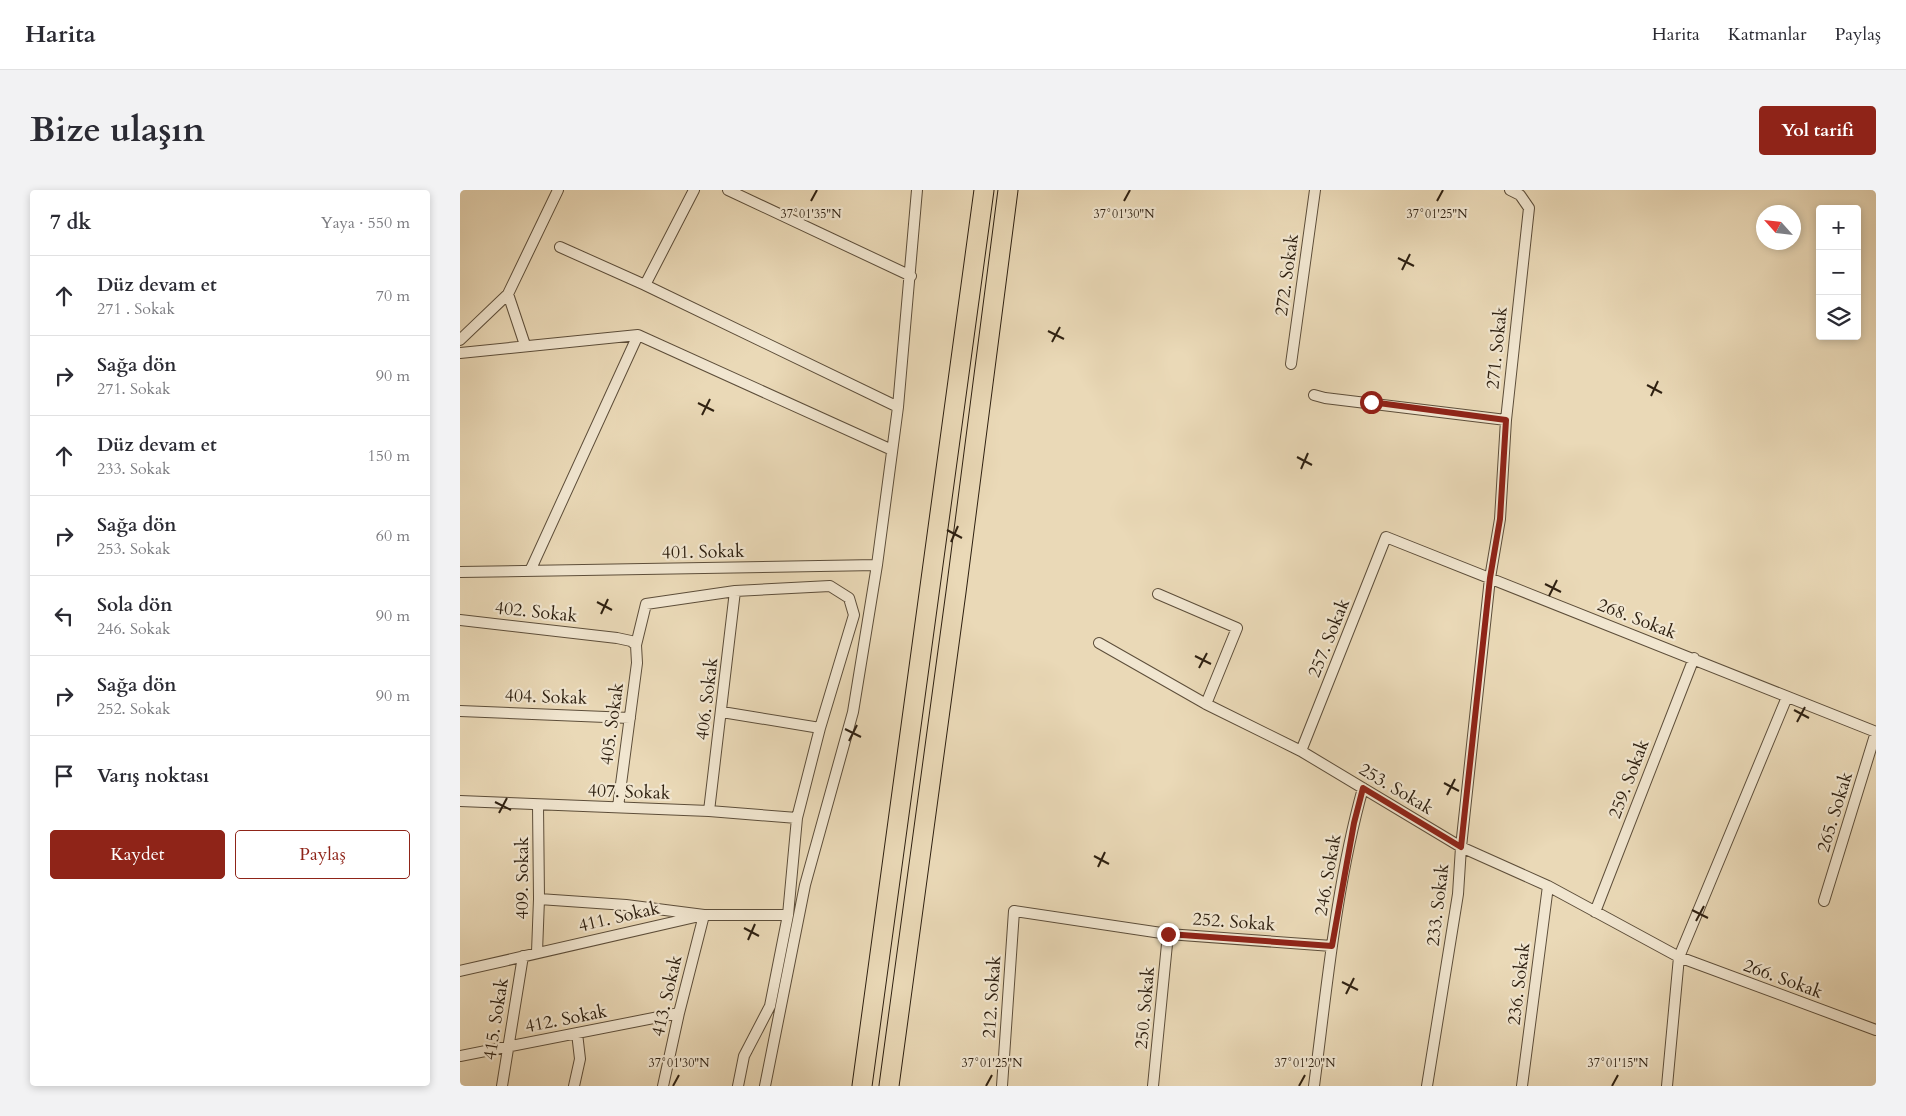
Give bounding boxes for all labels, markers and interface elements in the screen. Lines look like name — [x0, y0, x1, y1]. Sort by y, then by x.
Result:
text: Harita — [25, 18, 96, 51]
text: Harita — [1652, 22, 1700, 47]
text: Katmanlar — [1728, 22, 1807, 47]
text: Paylaş — [1835, 22, 1881, 47]
text: Bize ulaşın — [30, 106, 205, 154]
button: Yol tarifi — [1759, 106, 1876, 155]
north arrow — [1756, 205, 1801, 250]
map controls — [1816, 205, 1861, 340]
button: + — [1816, 205, 1861, 250]
text: 37°01'35"N — [781, 206, 842, 222]
text: 37°01'30"N — [1094, 206, 1155, 222]
text: 37°01'25"N — [1407, 206, 1468, 222]
text: 7 dk — [50, 208, 91, 237]
text: Yaya · 550 m — [321, 212, 410, 234]
street label: 272. Sokak — [1269, 232, 1305, 318]
button: − — [1816, 250, 1861, 295]
text: Düz devam et — [97, 272, 217, 298]
icon: ahead — [50, 282, 78, 310]
text: 70 m — [376, 285, 410, 307]
button: layers — [1816, 295, 1861, 340]
text: 271 . Sokak — [97, 298, 175, 320]
street label: 271. Sokak — [1480, 305, 1514, 391]
text: Sağa dön — [97, 352, 177, 378]
icon: right — [50, 362, 78, 390]
text: 90 m — [376, 365, 410, 387]
text: 271. Sokak — [97, 378, 171, 400]
route start — [1360, 391, 1383, 414]
text: Düz devam et — [97, 432, 217, 458]
icon: ahead — [50, 442, 78, 470]
text: 150 m — [368, 445, 410, 467]
text: 233. Sokak — [97, 458, 171, 480]
text: Sağa dön — [97, 512, 177, 538]
icon: right — [50, 522, 78, 550]
text: 60 m — [376, 525, 410, 547]
text: 253. Sokak — [97, 538, 171, 560]
street label: 401. Sokak — [661, 539, 745, 565]
text: Sola dön — [97, 592, 172, 618]
street label: 268. Sokak — [1594, 592, 1680, 646]
street label: 402. Sokak — [493, 595, 579, 629]
street label: 257. Sokak — [1302, 595, 1356, 681]
icon: left — [50, 602, 78, 630]
text: 90 m — [376, 605, 410, 627]
text: 246. Sokak — [97, 618, 171, 640]
street label: 406. Sokak — [690, 656, 724, 742]
text: Sağa dön — [97, 672, 177, 698]
street label: 405. Sokak — [594, 681, 630, 767]
icon: right — [50, 682, 78, 710]
street label: 404. Sokak — [504, 683, 588, 711]
text: 90 m — [376, 685, 410, 707]
text: 252. Sokak — [97, 698, 171, 720]
street label: 259. Sokak — [1602, 736, 1656, 822]
street label: 253. Sokak — [1354, 757, 1438, 821]
icon: arrive — [50, 762, 78, 790]
text: Varış noktası — [97, 763, 209, 789]
street label: 265. Sokak — [1811, 768, 1859, 855]
street label: 407. Sokak — [587, 778, 671, 806]
button: Kaydet — [50, 830, 225, 879]
button: Paylaş — [235, 830, 410, 879]
street label: 246. Sokak — [1308, 832, 1348, 918]
street label: 409. Sokak — [510, 836, 535, 919]
street label: 233. Sokak — [1421, 862, 1455, 948]
street label: 411. Sokak — [576, 895, 663, 938]
street label: 252. Sokak — [1192, 907, 1277, 937]
route end — [1157, 923, 1180, 946]
street label: 236. Sokak — [1502, 941, 1536, 1027]
street label: 413. Sokak — [646, 952, 689, 1039]
street label: 266. Sokak — [1740, 953, 1827, 1005]
street label: 212. Sokak — [977, 954, 1007, 1039]
street label: 250. Sokak — [1129, 965, 1161, 1050]
street label: 415. Sokak — [477, 976, 515, 1062]
street label: 412. Sokak — [523, 999, 609, 1039]
text: 37°01'30"N — [649, 1055, 710, 1071]
text: 37°01'25"N — [962, 1055, 1023, 1071]
text: 37°01'20"N — [1275, 1055, 1336, 1071]
text: 37°01'15"N — [1588, 1055, 1649, 1071]

